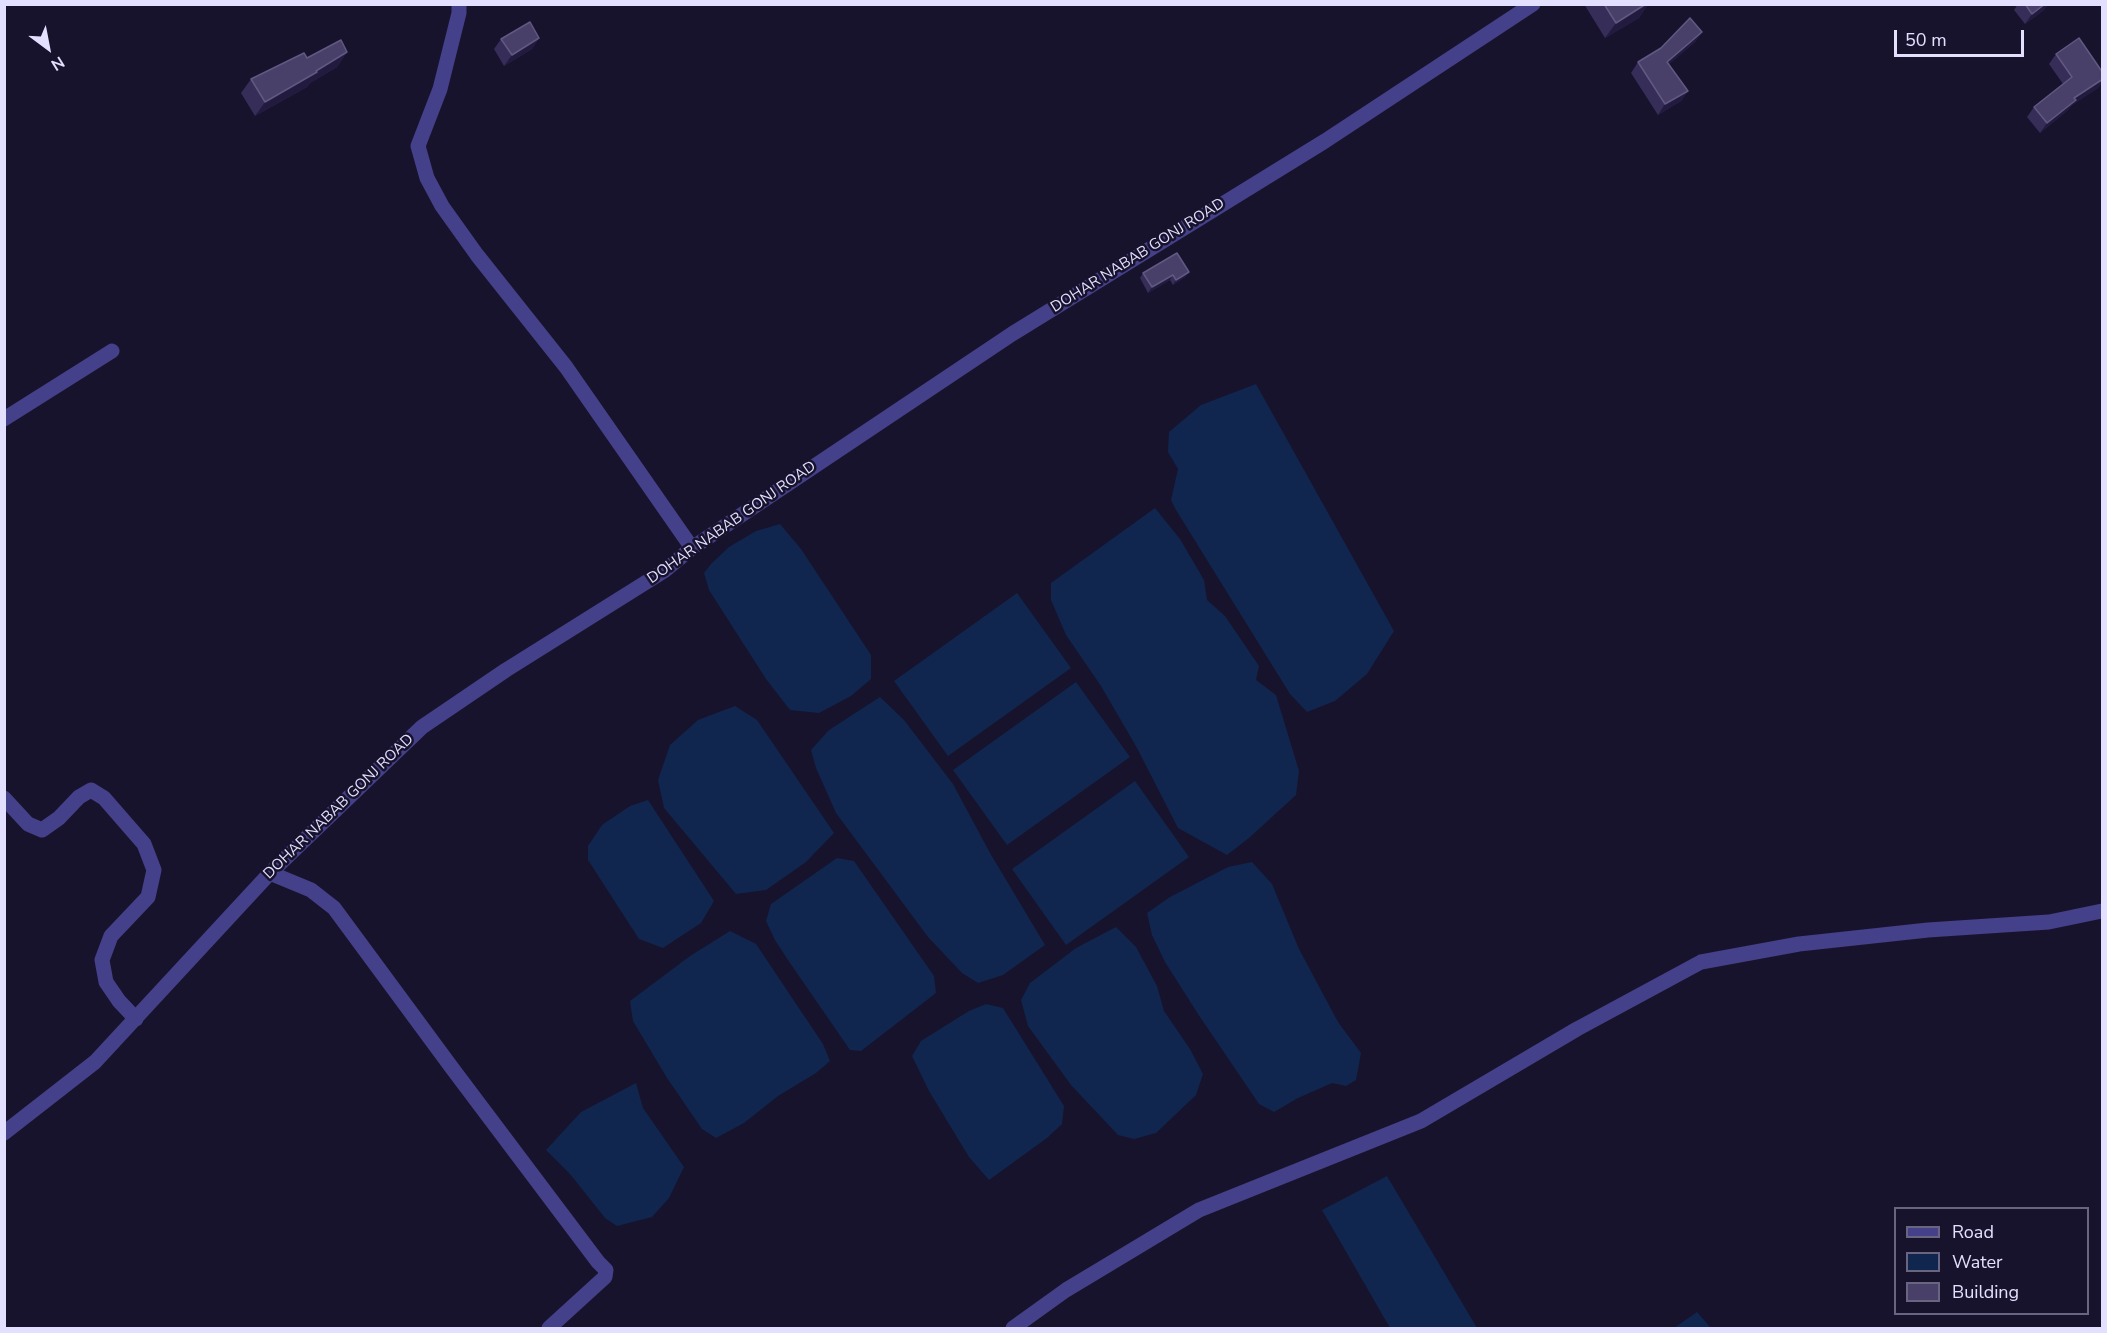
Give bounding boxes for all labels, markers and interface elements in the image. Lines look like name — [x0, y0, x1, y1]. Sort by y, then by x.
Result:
north arrow — [18, 18, 78, 78]
scale bar — [1897, 18, 2028, 56]
text: 50 m — [1905, 28, 1947, 52]
text: N — [47, 51, 68, 76]
street label: DOHAR NABAB GONJ ROAD — [1048, 195, 1228, 317]
street label: DOHAR NABAB GONJ ROAD — [644, 458, 820, 588]
street label: DOHAR NABAB GONJ ROAD — [260, 731, 418, 883]
legend — [1894, 1207, 2089, 1315]
text: Road — [1952, 1220, 1994, 1244]
text: Water — [1952, 1250, 2003, 1274]
text: Building — [1952, 1280, 2019, 1304]

